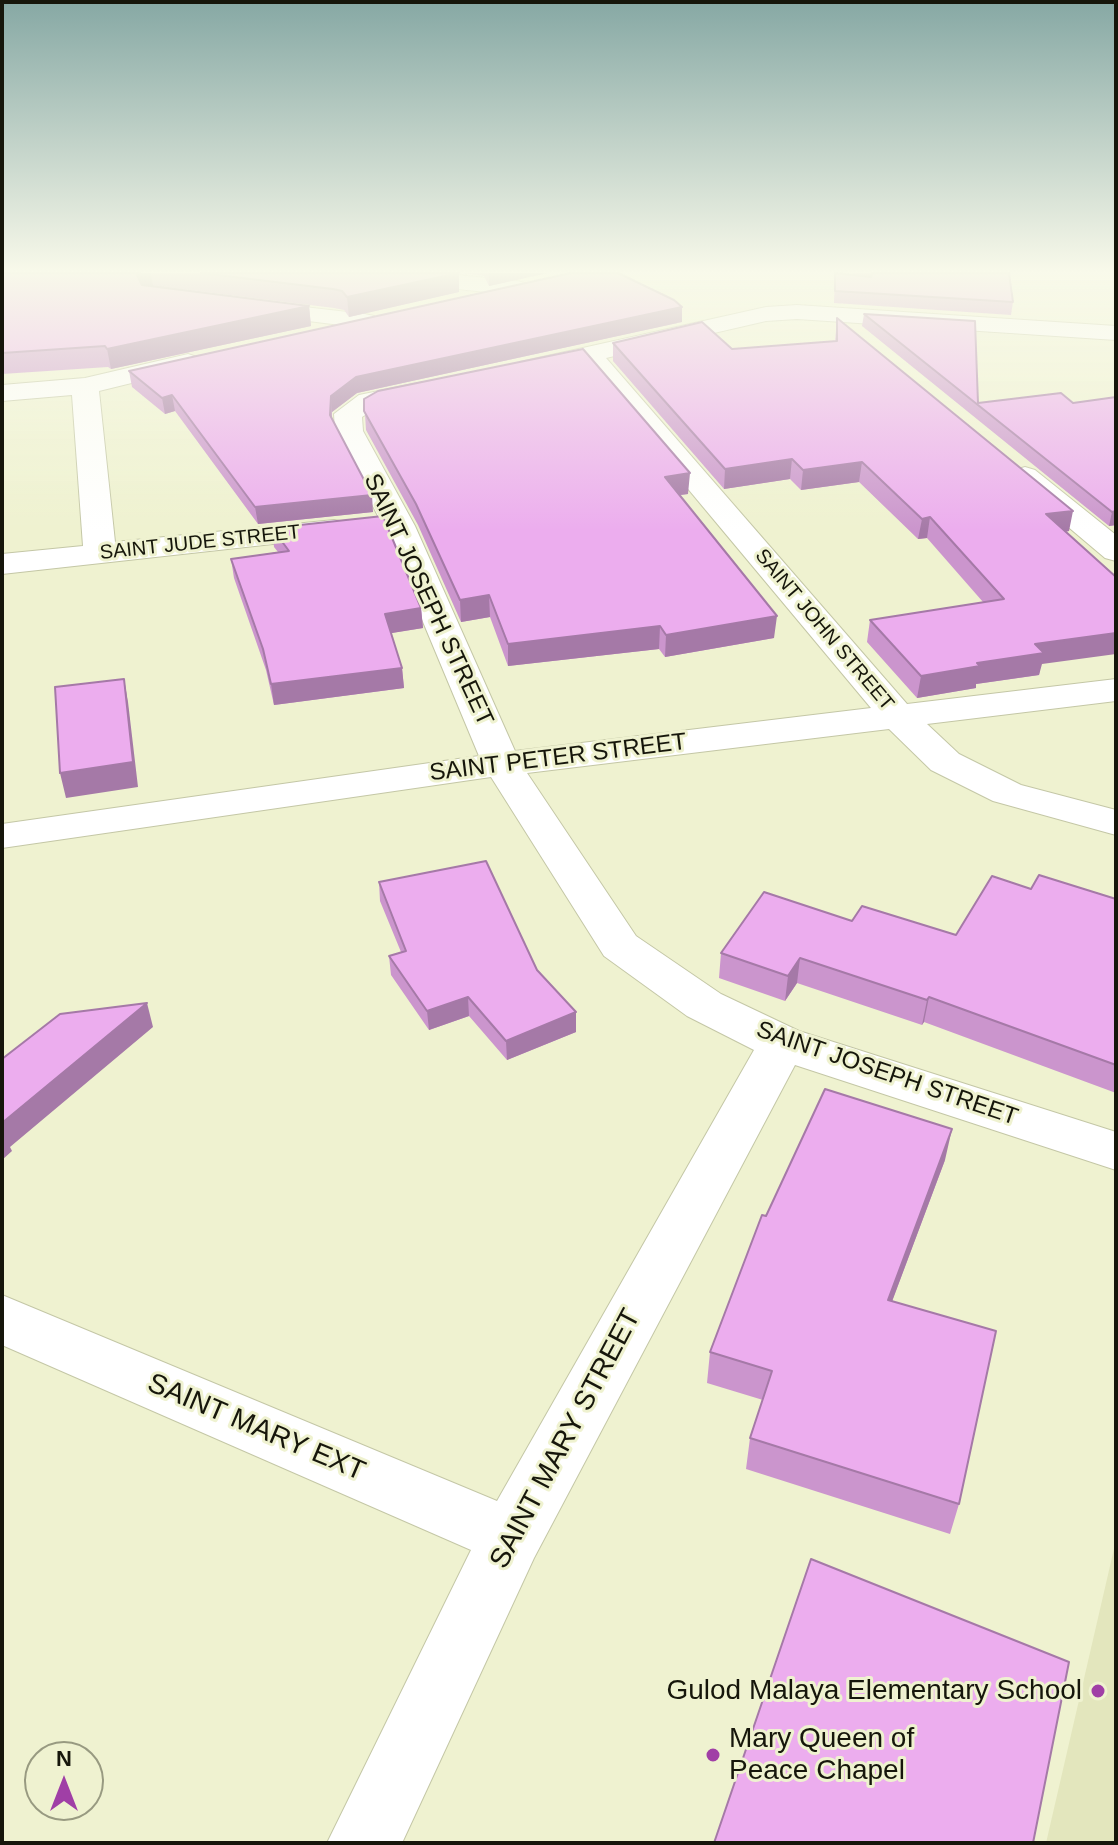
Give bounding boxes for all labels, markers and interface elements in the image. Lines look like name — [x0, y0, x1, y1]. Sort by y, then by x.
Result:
street label: SAINT JOSEPH STREET — [357, 469, 499, 731]
street label: SAINT JUDE STREET — [99, 521, 301, 565]
street label: SAINT JOHN STREET — [749, 544, 899, 716]
street label: SAINT PETER STREET — [428, 728, 688, 788]
street label: SAINT JOSEPH STREET — [752, 1016, 1022, 1132]
street label: SAINT MARY STREET — [483, 1304, 649, 1574]
street label: SAINT MARY EXT — [142, 1367, 370, 1489]
place label: Gulod Malaya Elementary School — [666, 1674, 1082, 1708]
marker: Gulod Malaya Elementary School — [1089, 1682, 1107, 1700]
place label: Mary Queen of Peace Chapel — [729, 1722, 914, 1788]
north arrow — [24, 1741, 104, 1821]
text: N — [56, 1746, 72, 1771]
marker: Mary Queen of Peace Chapel — [704, 1746, 722, 1764]

